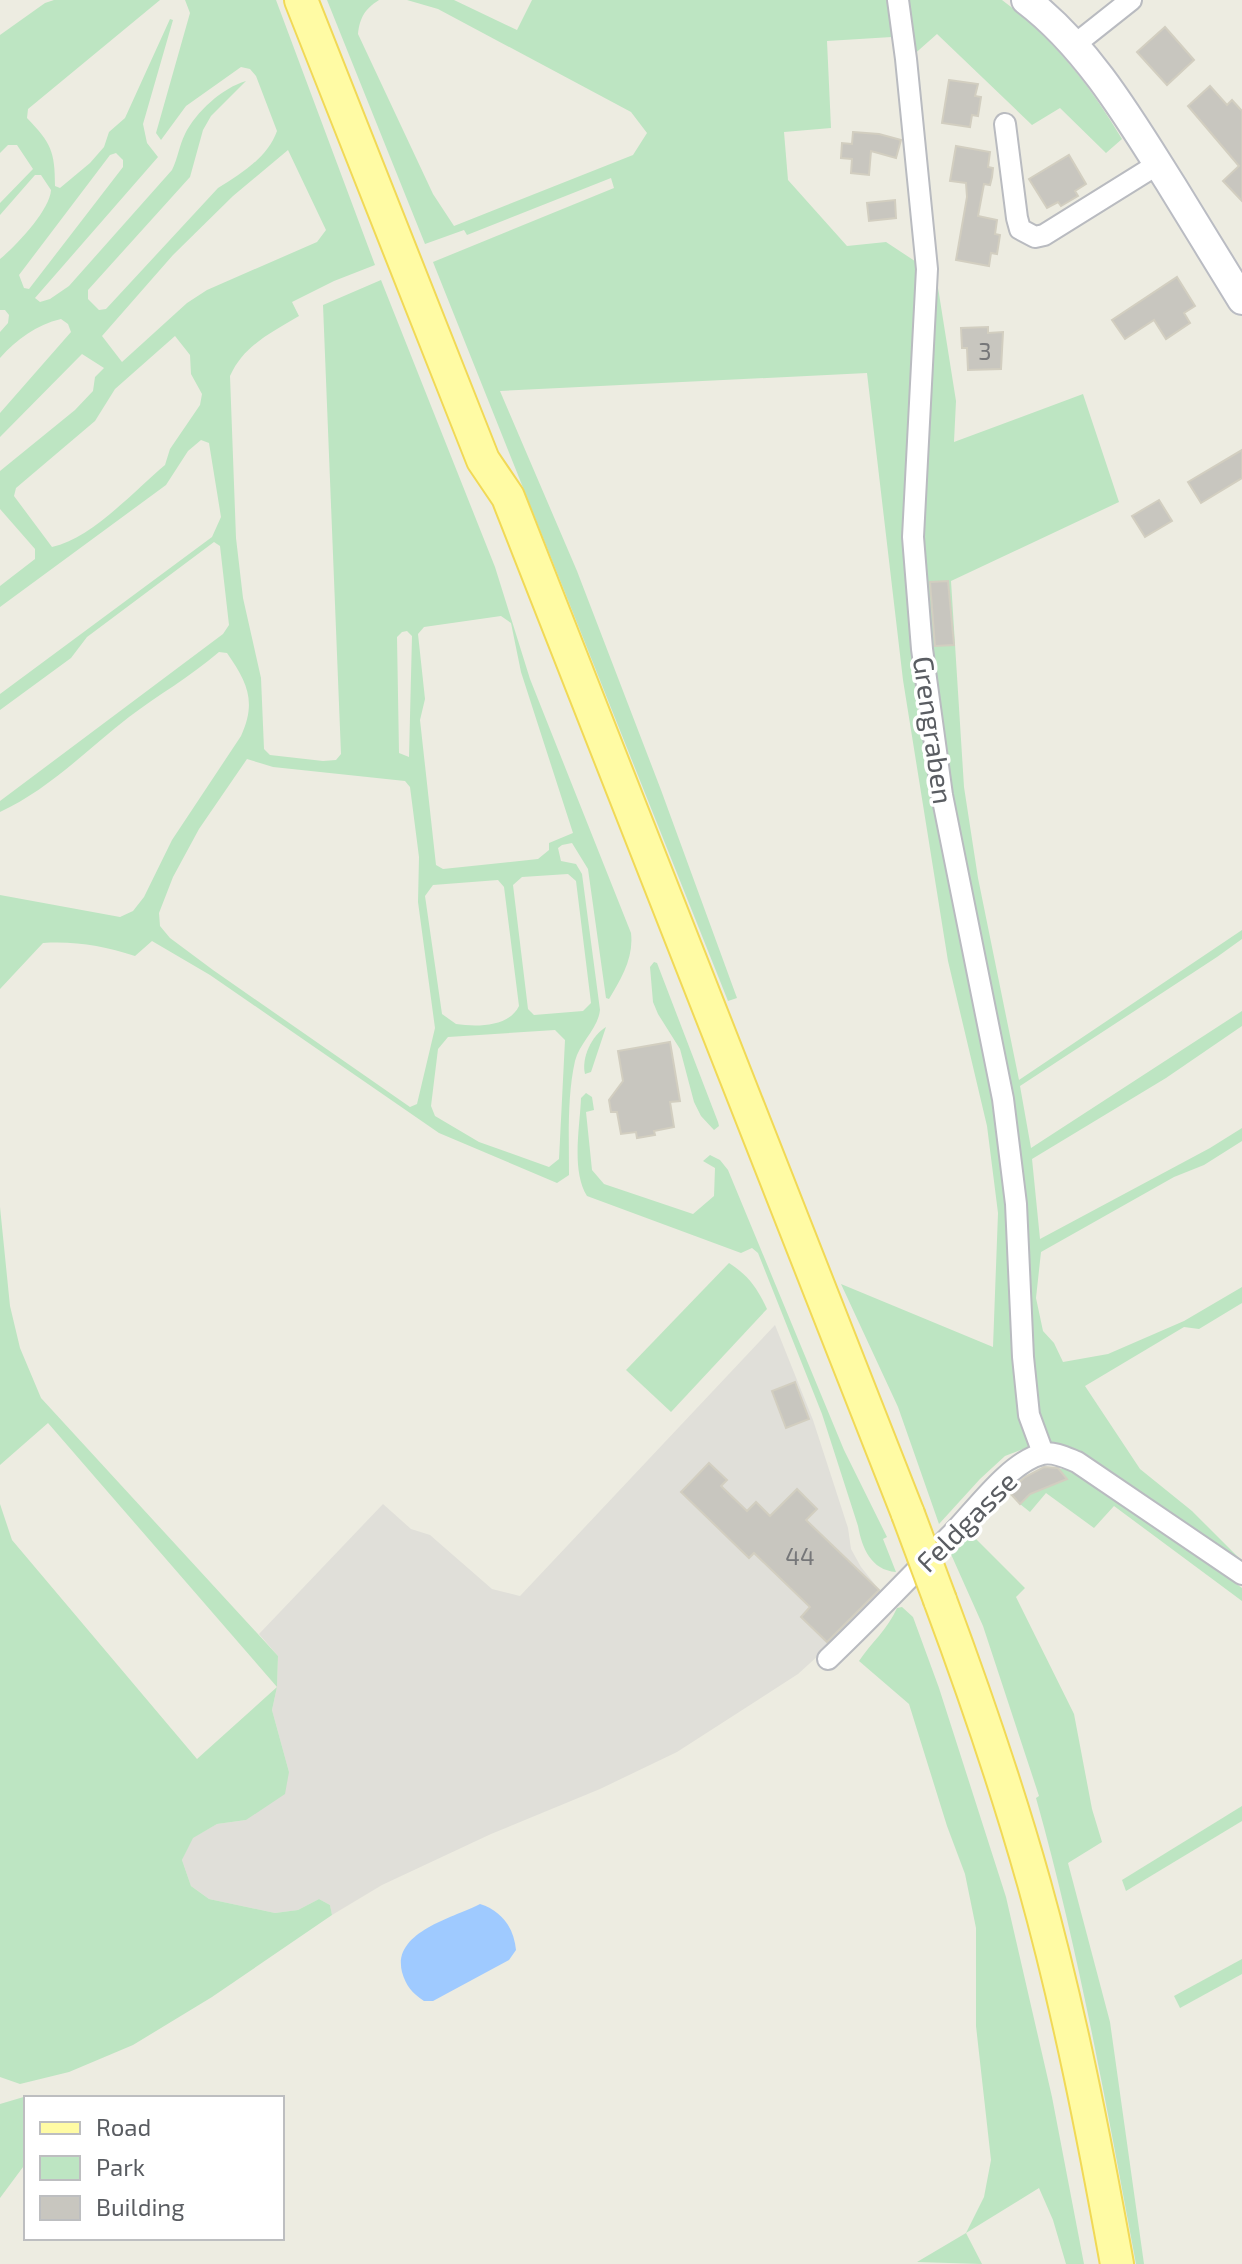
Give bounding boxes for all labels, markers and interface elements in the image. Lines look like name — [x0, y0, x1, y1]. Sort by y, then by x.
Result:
house number: 3 — [978, 336, 992, 365]
street label: Grengraben — [907, 654, 961, 806]
street label: Feldgasse — [909, 1464, 1023, 1578]
house number: 44 — [785, 1541, 815, 1570]
legend — [24, 2096, 284, 2240]
text: Road — [96, 2112, 151, 2141]
text: Park — [96, 2152, 145, 2181]
text: Building — [96, 2192, 185, 2221]

